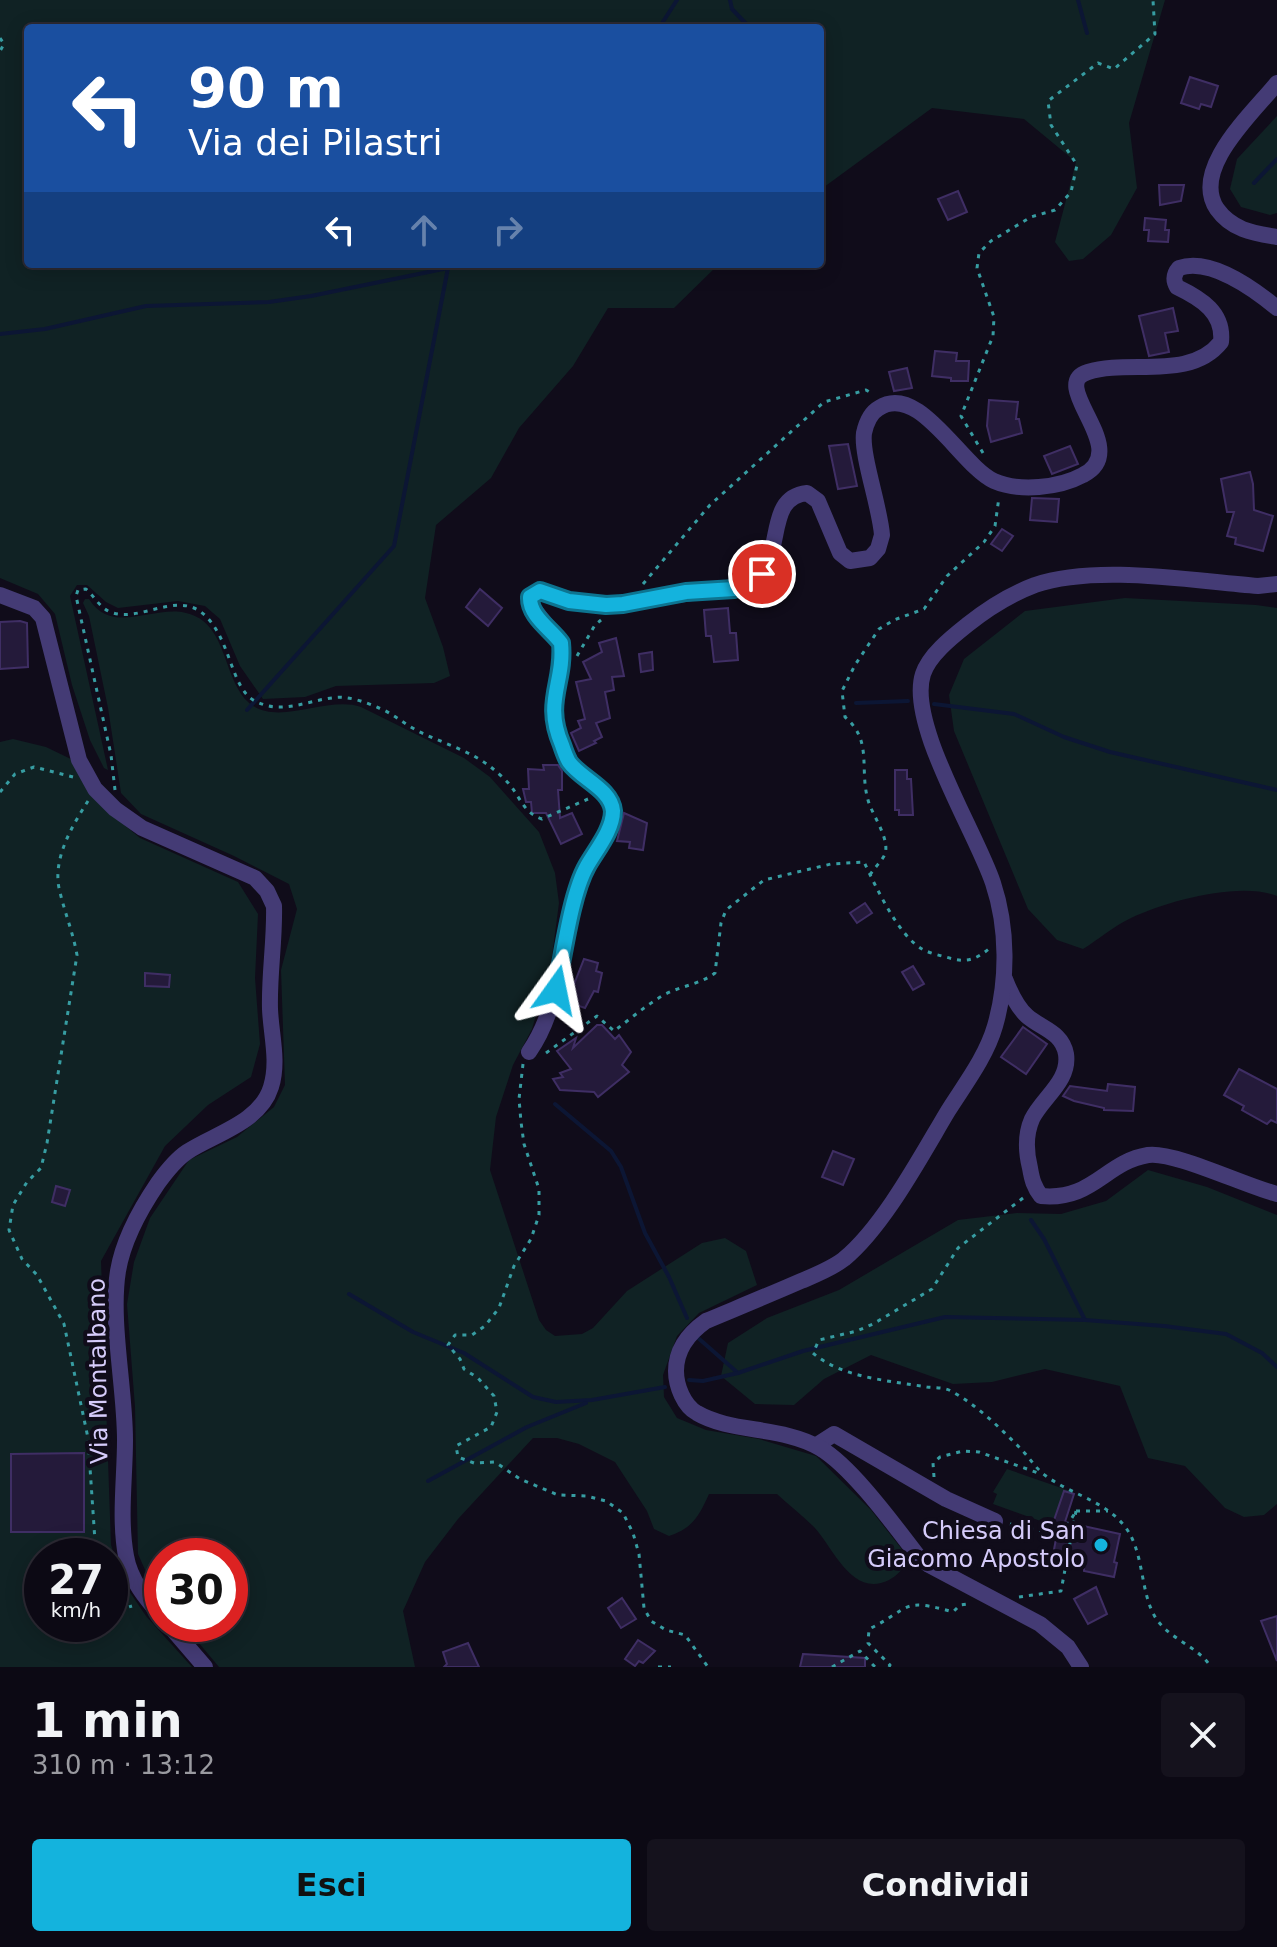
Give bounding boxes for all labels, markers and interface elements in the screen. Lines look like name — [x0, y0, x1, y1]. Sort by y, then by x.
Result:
text: 90 m — [188, 55, 344, 120]
icon: left — [56, 56, 160, 160]
text: Via dei Pilastri — [188, 122, 442, 163]
icon: left — [318, 208, 362, 252]
icon: ahead — [402, 208, 446, 252]
icon: right — [486, 208, 530, 252]
pin — [728, 540, 796, 608]
icon: arrive — [740, 552, 784, 596]
position arrow — [514, 948, 598, 1032]
street label: Via Montalbano — [82, 1278, 114, 1464]
place label: Chiesa di San Giacomo Apostolo — [867, 1517, 1085, 1573]
marker: Chiesa di San Giacomo Apostolo — [1092, 1536, 1110, 1554]
speed limit sign: 30 — [144, 1538, 248, 1642]
text: 27 — [48, 1557, 104, 1603]
text: km/h — [51, 1598, 101, 1622]
text: 1 min — [32, 1692, 183, 1748]
button: close — [1161, 1693, 1245, 1777]
text: 310 m · 13:12 — [32, 1750, 215, 1780]
button: Esci — [32, 1839, 631, 1931]
button: Condividi — [647, 1839, 1245, 1931]

